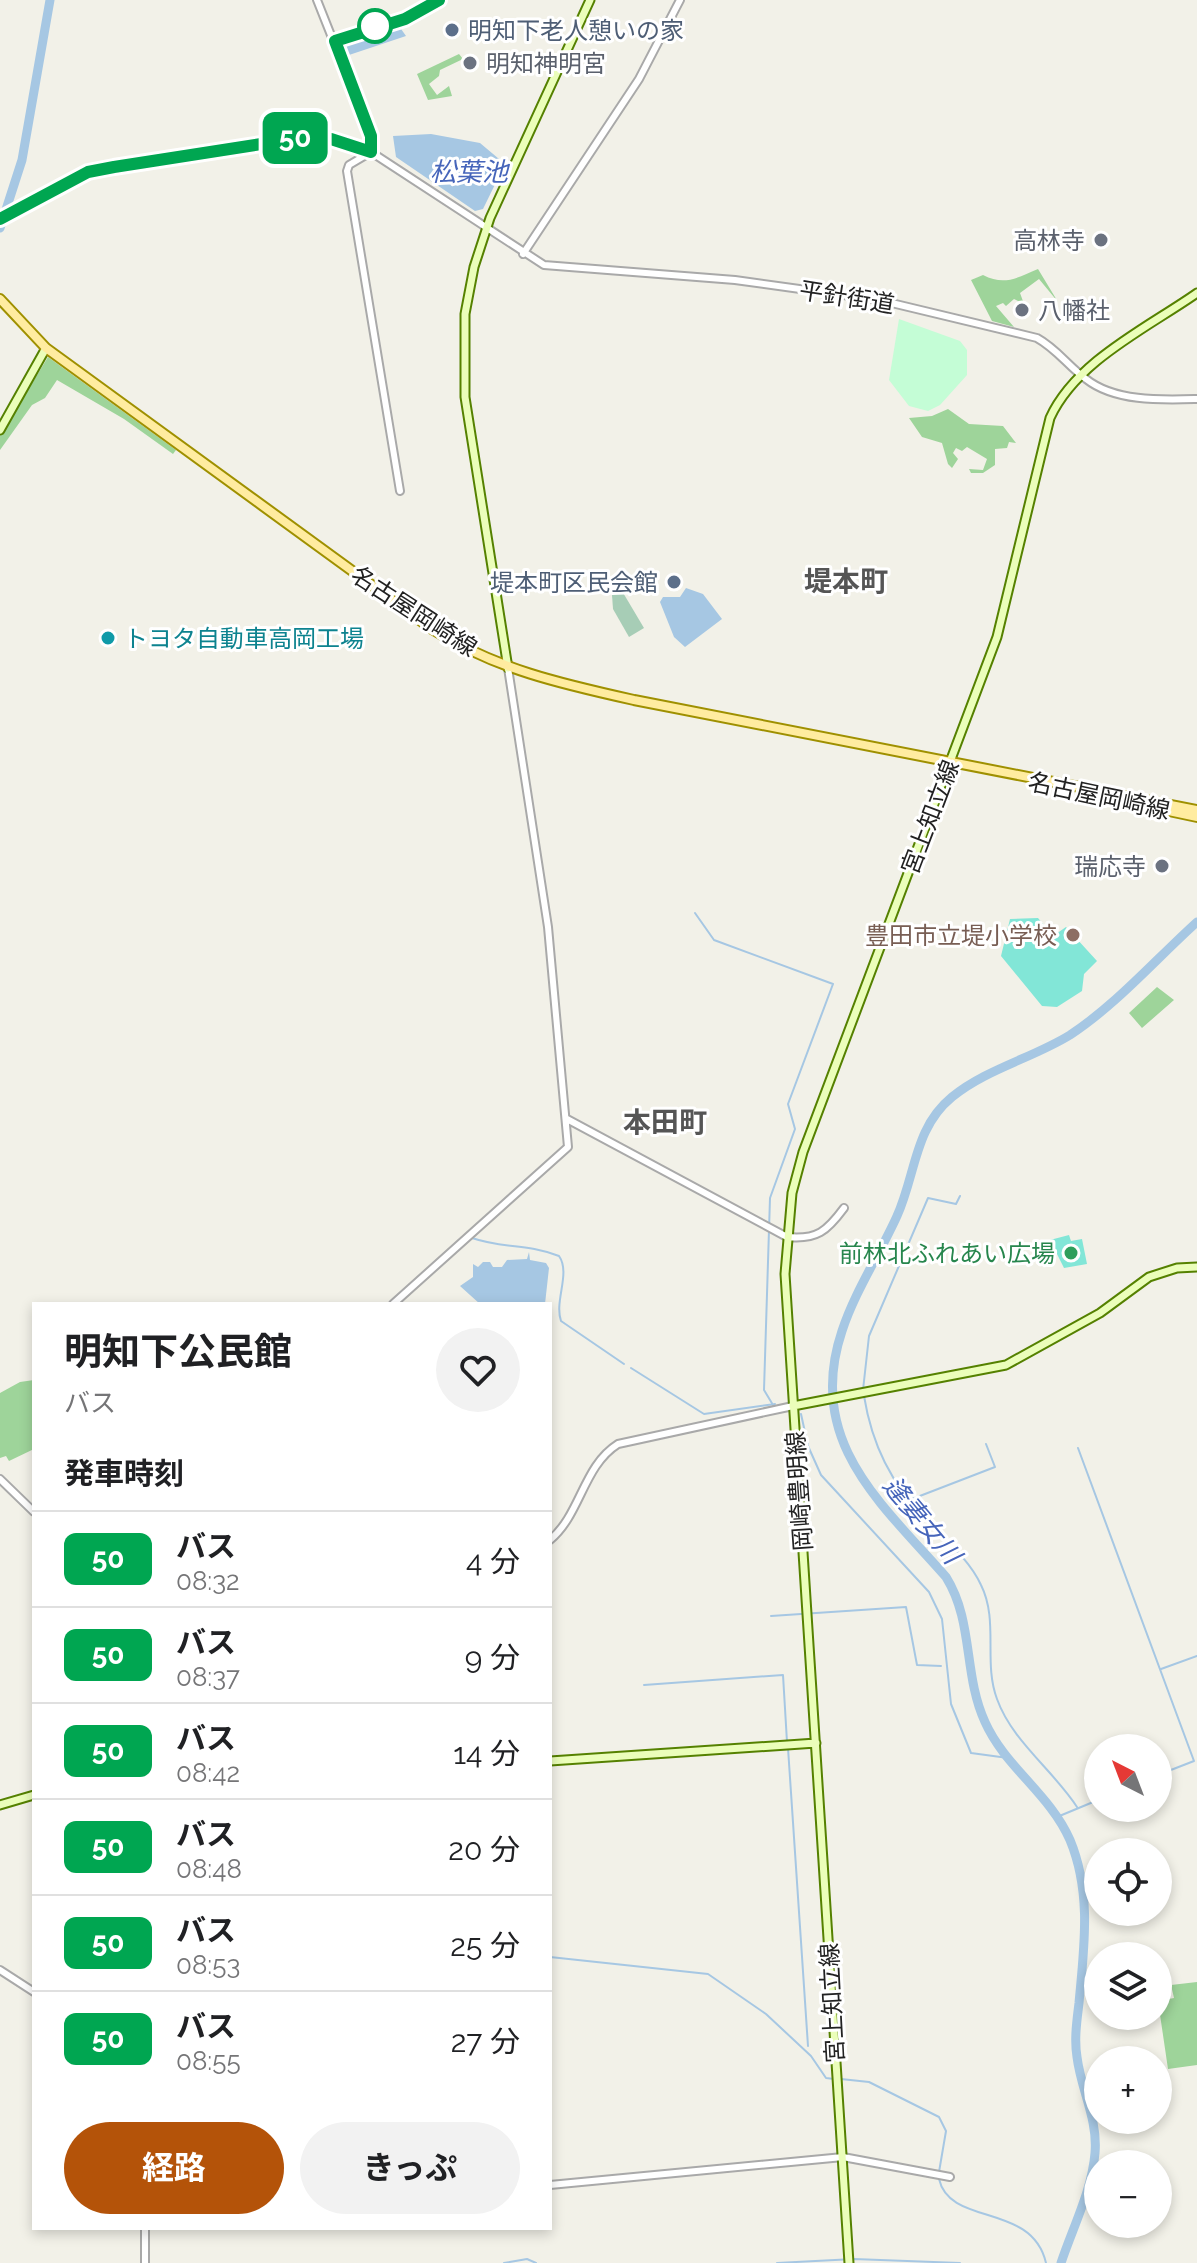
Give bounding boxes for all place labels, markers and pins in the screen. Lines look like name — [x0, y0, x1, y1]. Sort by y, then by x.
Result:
unlabelled marker — [358, 9, 392, 43]
place label: 明知下老人憩いの家 — [468, 16, 684, 45]
marker: 明知下老人憩いの家 — [443, 21, 461, 39]
place label: 明知神明宮 — [486, 49, 606, 78]
marker: 明知神明宮 — [461, 54, 479, 72]
place label: 高林寺 — [1013, 226, 1085, 255]
marker: 高林寺 — [1092, 231, 1110, 249]
place label: 八幡社 — [1038, 296, 1110, 325]
marker: 八幡社 — [1013, 301, 1031, 319]
place label: 堤本町区民会館 — [490, 568, 658, 597]
marker: 堤本町区民会館 — [665, 573, 683, 591]
place label: トヨタ自動車高岡工場 — [124, 624, 364, 653]
marker: トヨタ自動車高岡工場 — [99, 629, 117, 647]
place label: 瑞応寺 — [1074, 852, 1146, 881]
marker: 瑞応寺 — [1153, 857, 1171, 875]
place label: 豊田市立堤小学校 — [865, 921, 1057, 950]
marker: 豊田市立堤小学校 — [1064, 926, 1082, 944]
place label: 前林北ふれあい広場 — [839, 1239, 1055, 1268]
marker: 前林北ふれあい広場 — [1062, 1244, 1080, 1262]

